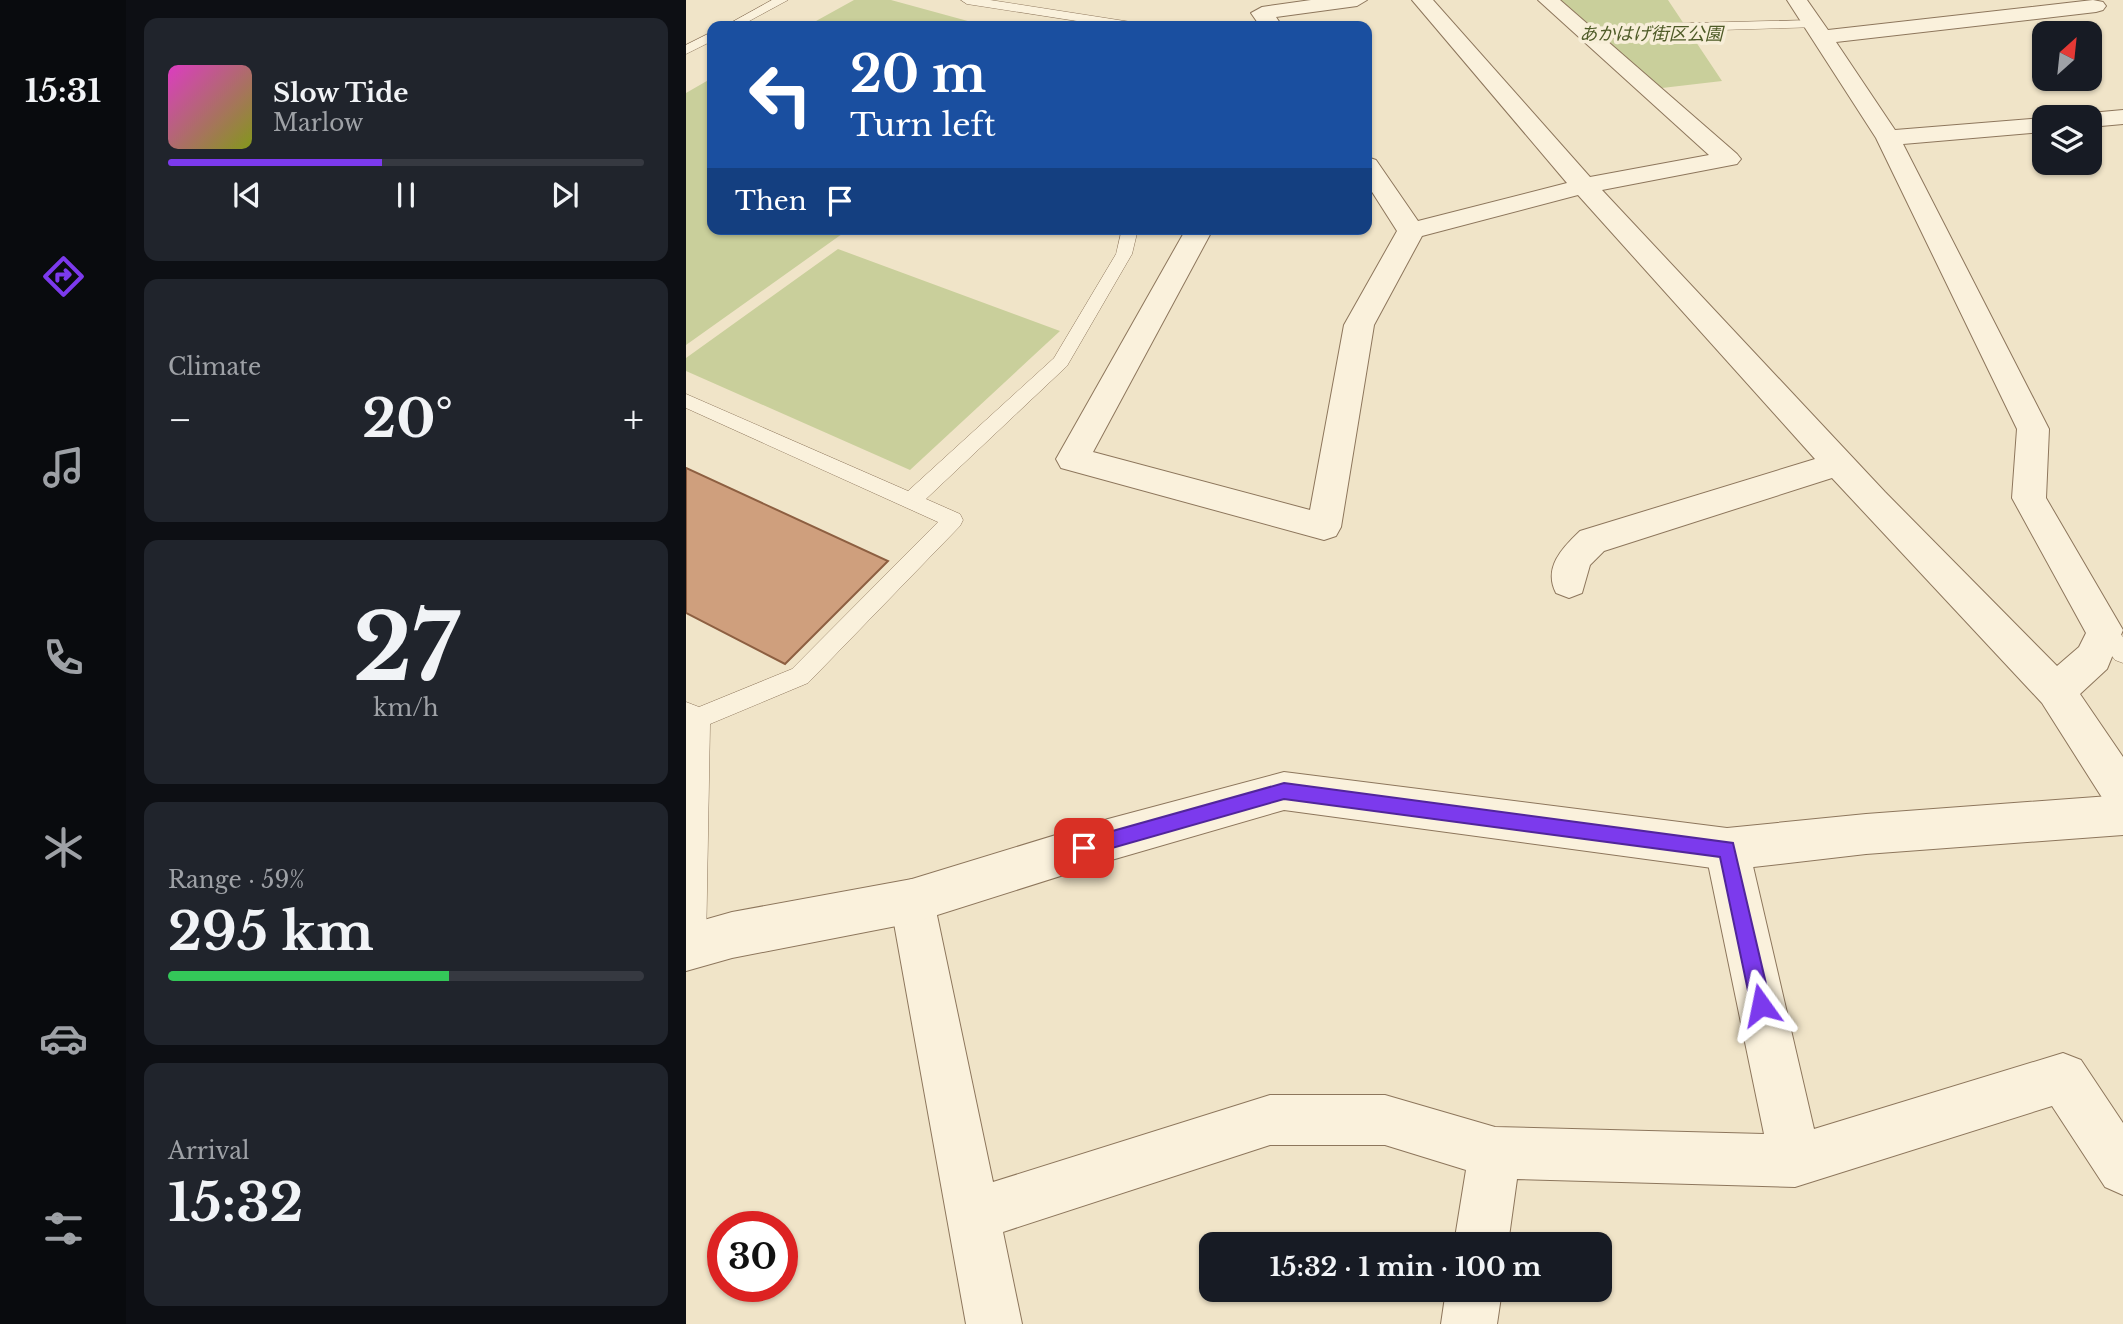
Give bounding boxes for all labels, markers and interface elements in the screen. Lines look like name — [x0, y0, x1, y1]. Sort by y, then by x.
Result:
north arrow — [2032, 21, 2102, 91]
map controls — [2032, 21, 2102, 175]
park label: あかはげ街区公園 — [1579, 23, 1726, 45]
text: 20 m — [850, 44, 986, 105]
icon: left — [735, 49, 826, 140]
text: 15:31 — [25, 71, 101, 111]
text: Slow Tide — [273, 77, 409, 109]
text: Turn left — [850, 105, 996, 145]
button: layers — [2032, 105, 2102, 175]
text: Marlow — [273, 109, 363, 137]
icon: previous — [228, 176, 266, 214]
icon: pause — [387, 176, 425, 214]
icon: next — [546, 176, 584, 214]
icon: arrive — [821, 182, 859, 220]
text: Then — [735, 185, 807, 217]
icon: directions — [39, 252, 88, 301]
text: Climate — [168, 353, 261, 381]
text: 20° — [362, 387, 453, 451]
text: − — [168, 396, 192, 443]
text: + — [623, 396, 644, 443]
icon: music — [39, 443, 88, 492]
text: 27 — [353, 592, 459, 705]
icon: phone — [39, 633, 88, 682]
text: km/h — [373, 694, 439, 722]
pin — [1054, 818, 1114, 878]
icon: climate — [39, 823, 88, 872]
icon: arrive — [1065, 829, 1103, 867]
text: Range · 59% — [168, 866, 305, 894]
text: 295 km — [168, 900, 374, 964]
position arrow — [1724, 968, 1798, 1042]
icon: car — [39, 1014, 88, 1063]
text: Arrival — [168, 1137, 249, 1165]
text: 15:32 — [168, 1171, 303, 1235]
icon: filters — [39, 1204, 88, 1253]
speed limit sign: 30 — [707, 1211, 798, 1302]
text: 15:32 · 1 min · 100 m — [1270, 1251, 1541, 1283]

